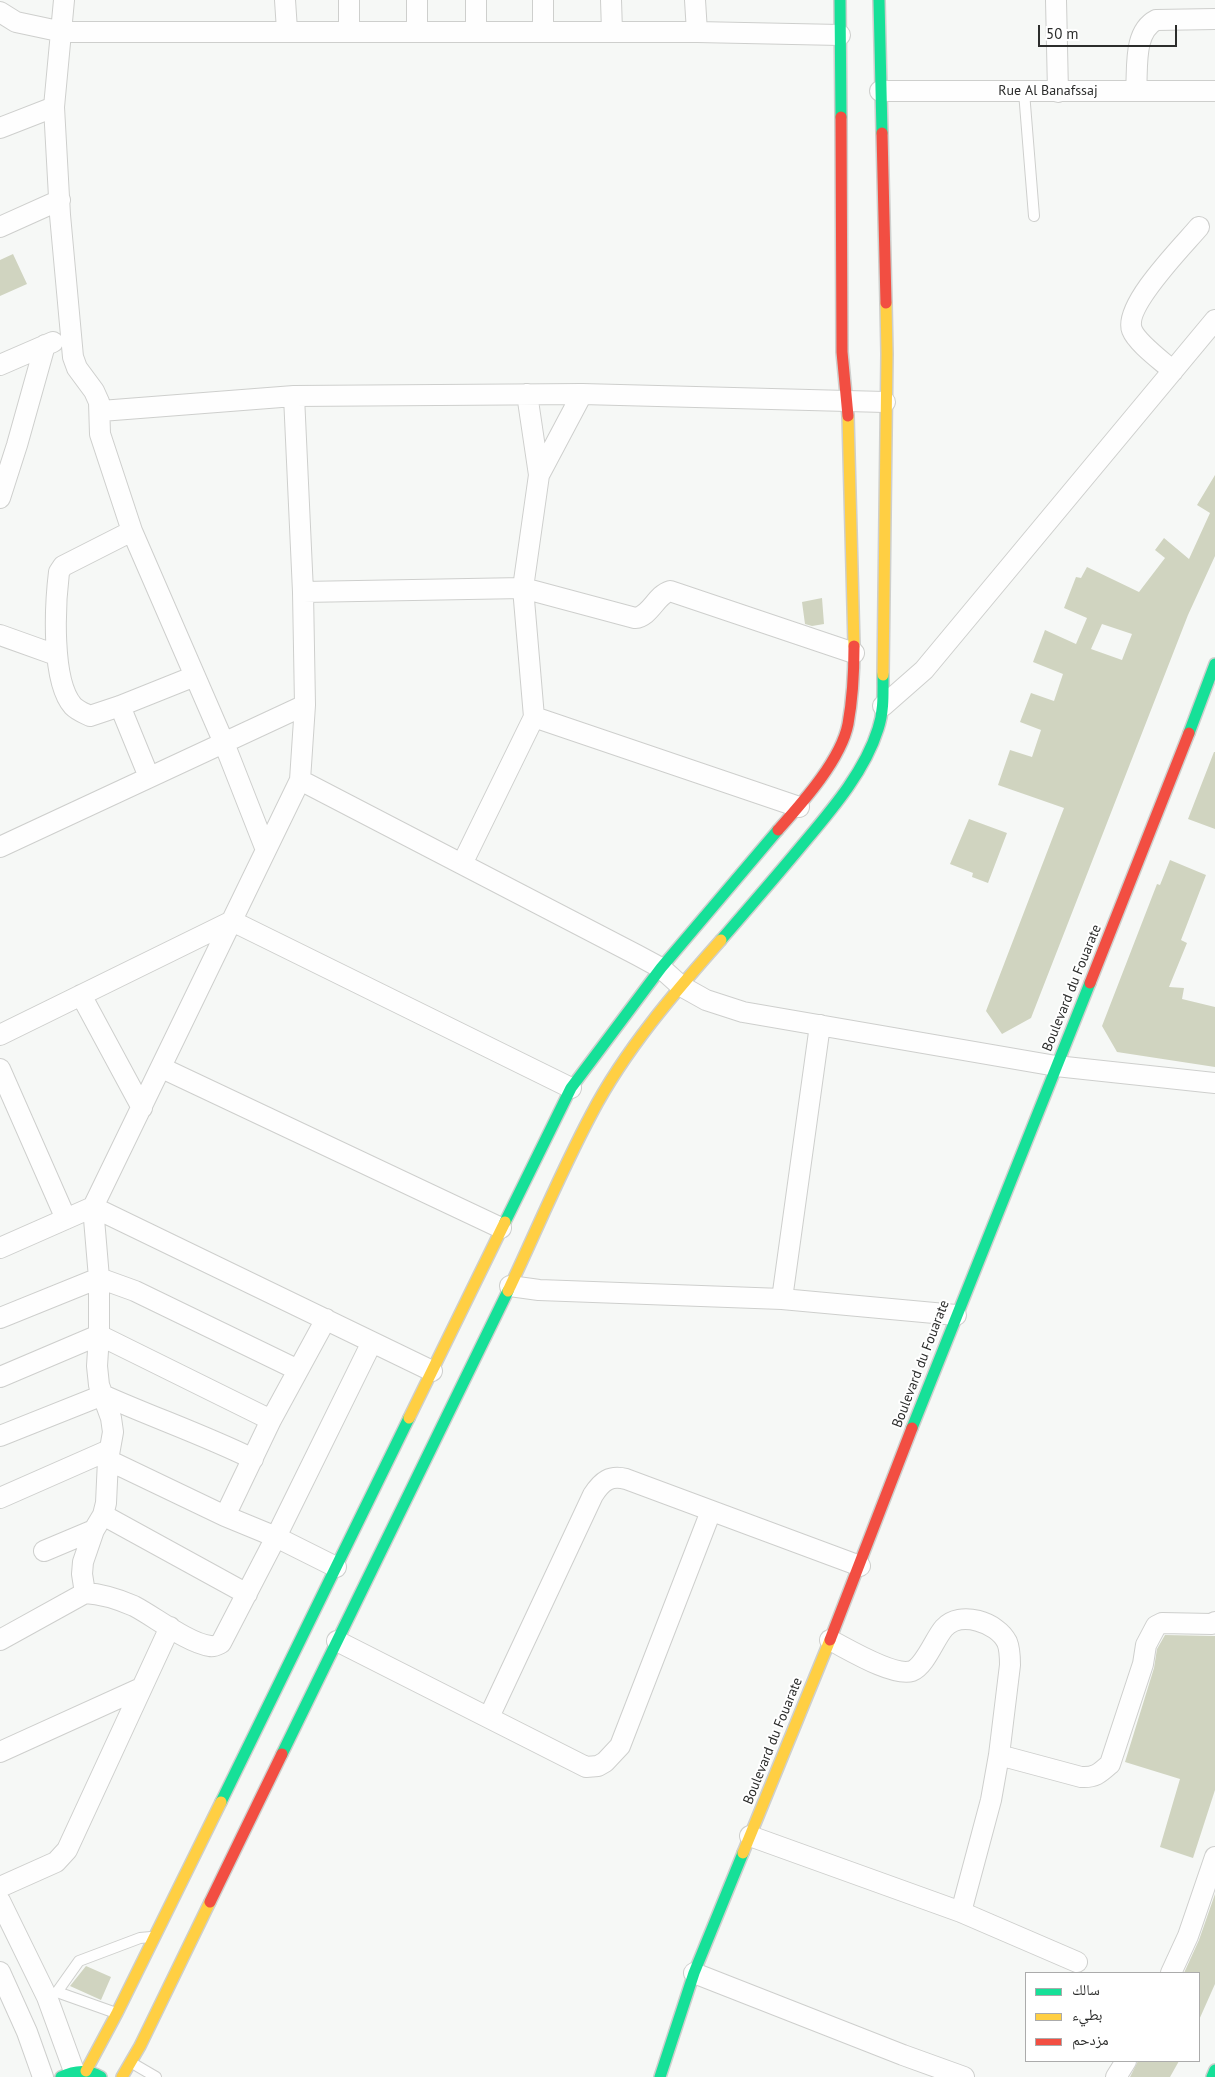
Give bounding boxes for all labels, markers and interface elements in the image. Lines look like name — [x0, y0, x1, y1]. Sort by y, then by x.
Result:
scale bar — [1040, 15, 1179, 47]
text: 50 m — [1046, 24, 1079, 43]
street label: Rue Al Banafssaj — [998, 83, 1098, 99]
street label: Boulevard du Fouarate — [1039, 922, 1105, 1054]
street label: Boulevard du Fouarate — [889, 1298, 953, 1430]
street label: Boulevard du Fouarate — [740, 1675, 806, 1807]
legend — [1025, 1972, 1200, 2062]
text: سالك — [1072, 1980, 1100, 1999]
text: بطيء — [1072, 2005, 1102, 2024]
text: مزدحم — [1072, 2030, 1109, 2049]

